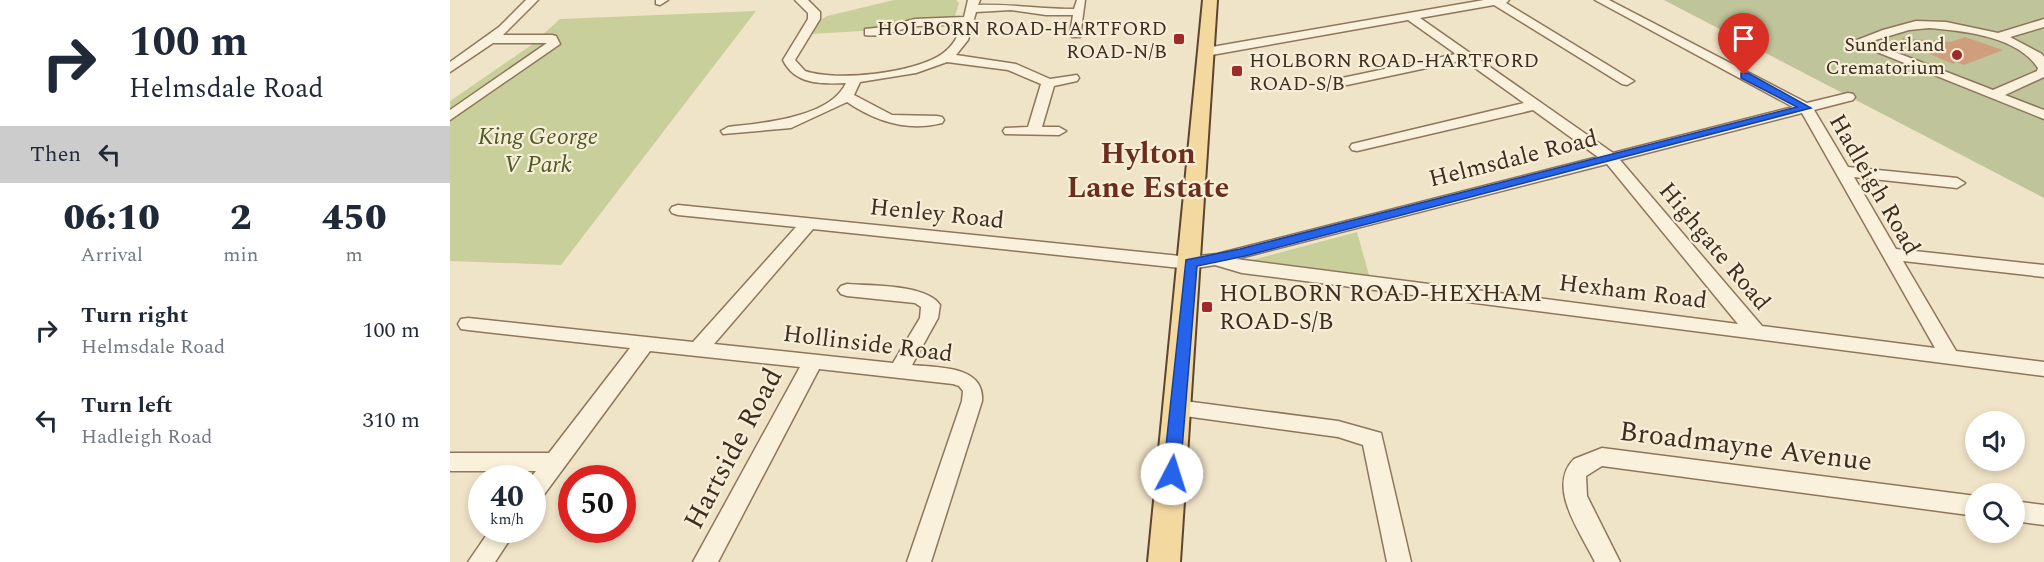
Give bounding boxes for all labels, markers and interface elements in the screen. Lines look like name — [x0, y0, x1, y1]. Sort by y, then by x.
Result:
text: 100 m — [129, 11, 248, 74]
pin — [1718, 13, 1769, 75]
place label: HOLBORN ROAD-HARTFORD ROAD-N/B — [877, 14, 1167, 67]
icon: arrive — [1727, 22, 1760, 55]
icon: right — [30, 24, 108, 102]
place label: Sunderland Crematorium — [1825, 30, 1945, 83]
marker: HOLBORN ROAD-HARTFORD ROAD-N/B — [1172, 32, 1186, 46]
place label: HOLBORN ROAD-HARTFORD ROAD-S/B — [1249, 46, 1539, 99]
marker: Sunderland Crematorium — [1950, 48, 1964, 62]
marker: HOLBORN ROAD-HARTFORD ROAD-S/B — [1230, 64, 1244, 78]
text: Helmsdale Road — [129, 68, 324, 110]
street label: Hadleigh Road — [1819, 107, 1929, 262]
park label: King George V Park — [478, 119, 598, 183]
street label: Helmsdale Road — [1425, 121, 1601, 197]
district label: Hylton Lane Estate — [1067, 131, 1229, 211]
text: Then — [30, 138, 81, 171]
icon: left — [93, 138, 126, 171]
street label: Highgate Road — [1650, 174, 1779, 319]
street label: Henley Road — [868, 189, 1006, 239]
text: 06:10 — [63, 191, 160, 246]
text: 2 — [230, 191, 252, 246]
text: 450 — [322, 191, 387, 246]
text: Arrival — [81, 240, 143, 270]
text: min — [223, 240, 258, 270]
text: m — [346, 240, 363, 270]
street label: Hexham Road — [1557, 265, 1709, 319]
place label: HOLBORN ROAD-HEXHAM ROAD-S/B — [1219, 276, 1542, 340]
text: Turn right — [81, 299, 188, 332]
marker: HOLBORN ROAD-HEXHAM ROAD-S/B — [1200, 300, 1214, 314]
icon: right — [30, 314, 63, 347]
text: 100 m — [363, 314, 420, 347]
street label: Hollinside Road — [781, 316, 955, 372]
text: Helmsdale Road — [81, 332, 225, 362]
street label: Hartside Road — [673, 360, 794, 537]
text: Turn left — [81, 389, 173, 422]
icon: left — [30, 404, 63, 437]
text: 310 m — [363, 404, 420, 437]
street label: Broadmayne Avenue — [1617, 410, 1875, 483]
map controls — [1965, 411, 2025, 543]
button: sound — [1965, 411, 2025, 471]
text: Hadleigh Road — [81, 422, 212, 452]
position arrow — [1140, 442, 1204, 506]
speed limit sign: 50 — [558, 465, 636, 543]
text: 40 — [490, 474, 524, 520]
button: search — [1965, 483, 2025, 543]
text: km/h — [490, 508, 524, 531]

